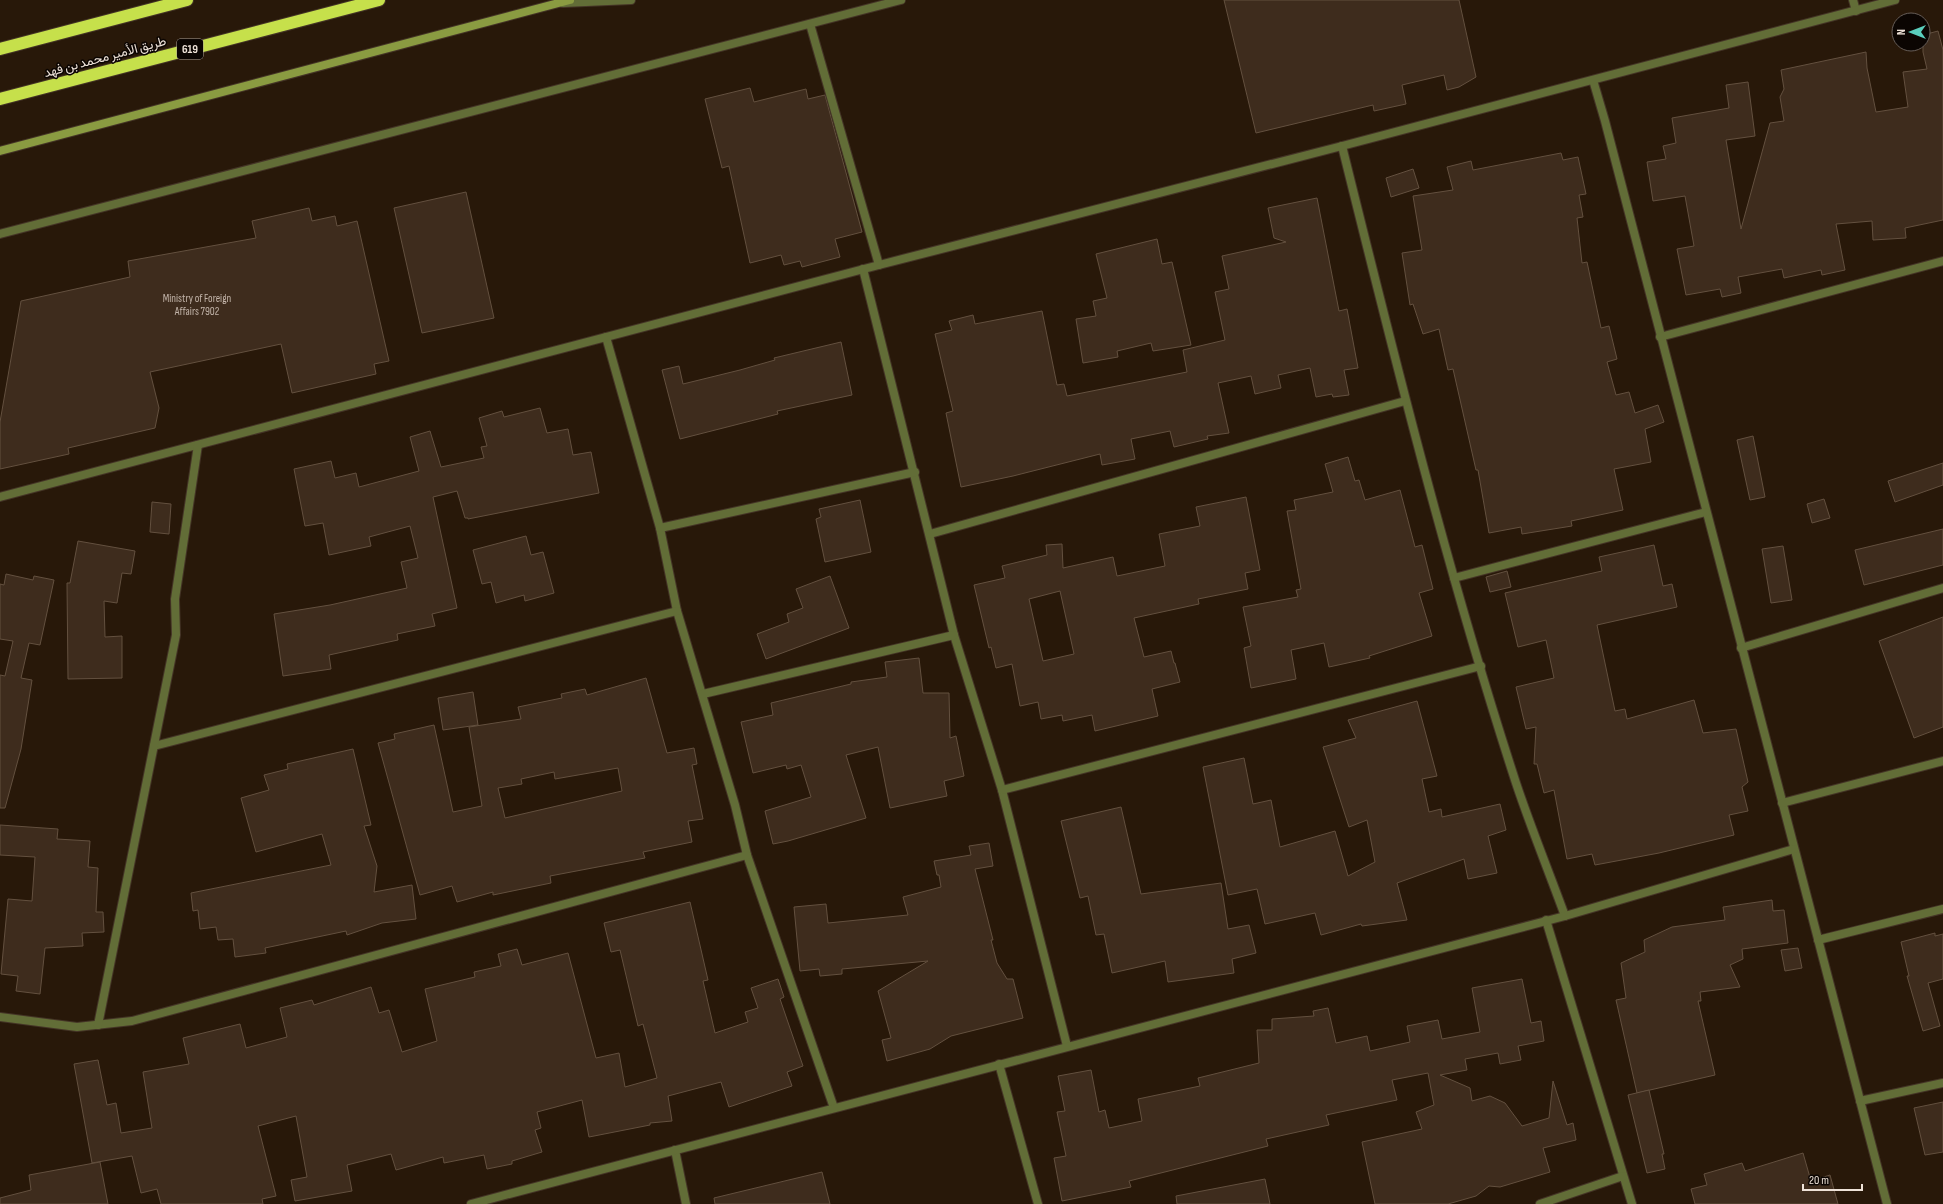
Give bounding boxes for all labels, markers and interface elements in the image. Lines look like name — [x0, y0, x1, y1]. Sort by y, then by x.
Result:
north arrow — [1891, 12, 1931, 52]
text: N — [1895, 29, 1908, 35]
street label: طريق الأمير محمد بن فهد — [42, 33, 168, 81]
road number: 619 — [177, 39, 203, 59]
house number: Ministry of Foreign Affairs 7902 — [163, 292, 232, 318]
scale bar — [1803, 1166, 1862, 1192]
text: 20 m — [1809, 1173, 1829, 1188]

